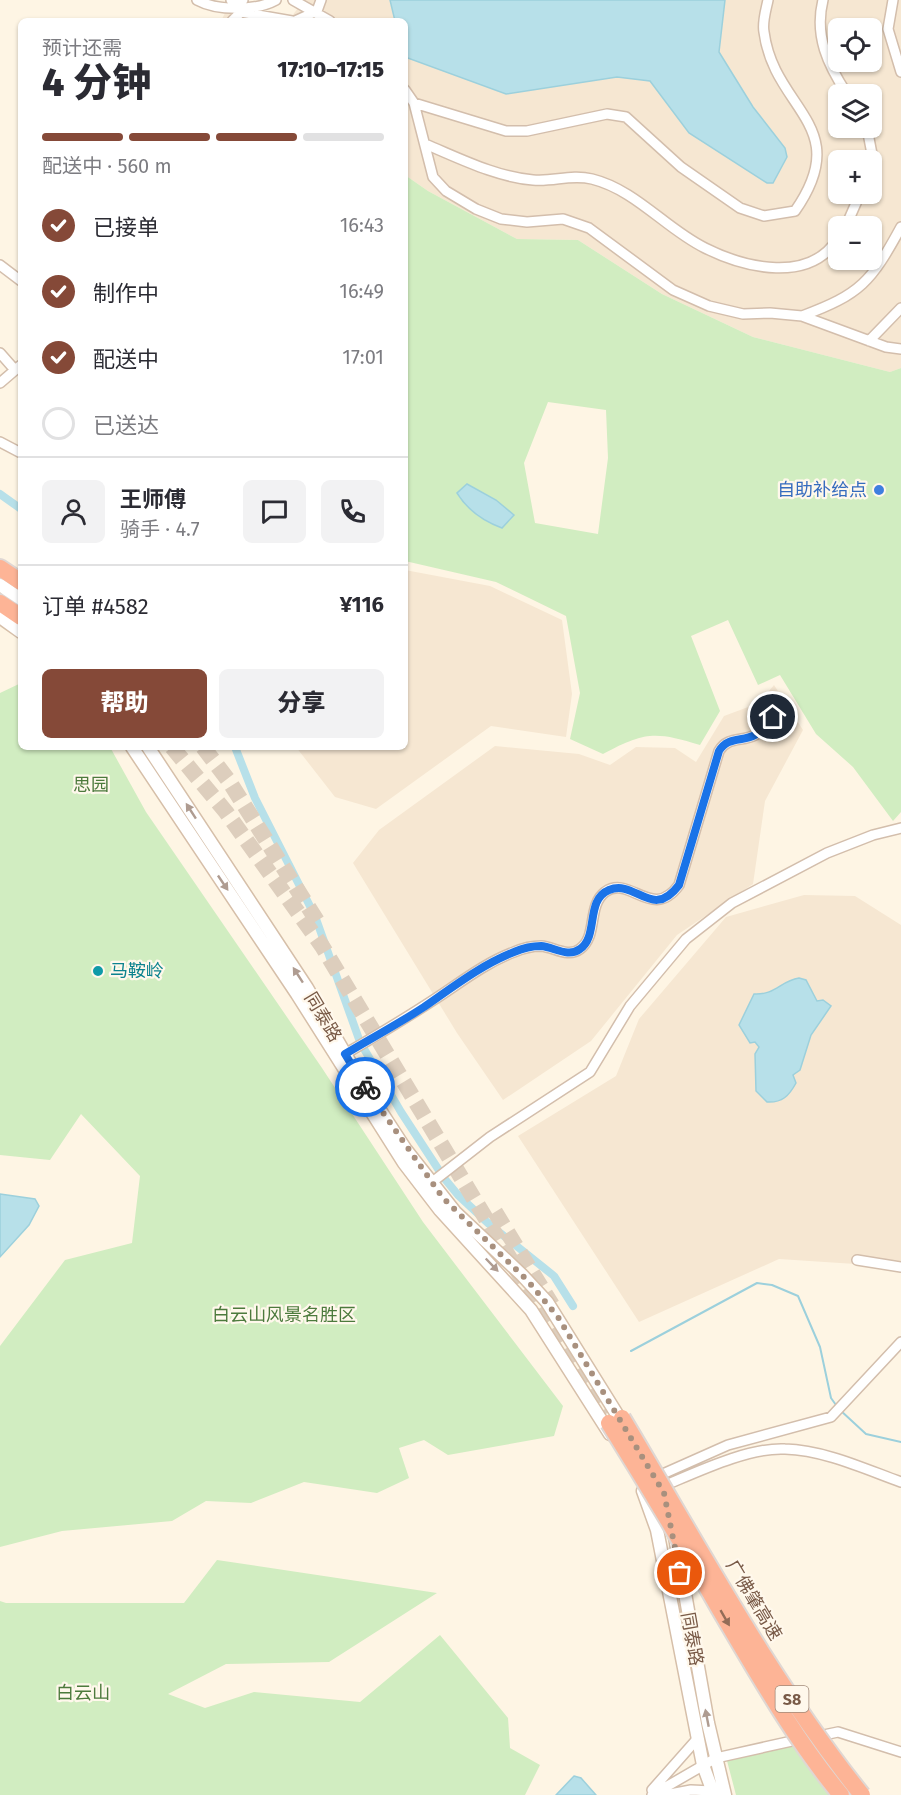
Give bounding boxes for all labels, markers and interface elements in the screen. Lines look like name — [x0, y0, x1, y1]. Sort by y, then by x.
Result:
map controls — [828, 18, 882, 270]
button: locate — [828, 18, 882, 72]
text: 预计还需 — [42, 36, 122, 60]
text: 17:10–17:15 — [277, 56, 384, 83]
text: 4 分钟 — [42, 60, 151, 106]
button: layers — [828, 84, 882, 138]
button: + — [828, 150, 882, 204]
text: 配送中 · 560 m — [42, 154, 172, 178]
icon: check — [42, 209, 75, 242]
text: 16:43 — [340, 213, 384, 237]
text: 已接单 — [93, 214, 159, 241]
button: − — [828, 216, 882, 270]
icon: check — [42, 275, 75, 308]
text: 16:49 — [339, 279, 384, 303]
text: 制作中 — [93, 280, 159, 307]
icon: check — [42, 341, 75, 374]
text: 17:01 — [342, 345, 384, 369]
text: 配送中 — [93, 346, 159, 373]
text: 已送达 — [93, 412, 159, 439]
place label: 自助补给点 — [777, 479, 867, 501]
button: person — [42, 480, 105, 543]
button: chat — [243, 480, 306, 543]
button: phone — [321, 480, 384, 543]
marker: 自助补给点 — [872, 483, 886, 497]
text: 王师傅 — [120, 486, 186, 513]
text: 骑手 · 4.7 — [120, 517, 200, 541]
text: ¥116 — [340, 591, 384, 618]
text: 订单 #4582 — [42, 593, 149, 620]
button: 帮助 — [42, 669, 207, 738]
button: 分享 — [219, 669, 384, 738]
pin — [747, 691, 798, 742]
icon: home — [756, 700, 789, 733]
park label: 思园 — [73, 774, 109, 796]
one-way arrow — [186, 803, 197, 820]
one-way arrow — [217, 875, 228, 891]
place label: 马鞍岭 — [110, 960, 164, 982]
marker: 马鞍岭 — [91, 964, 105, 978]
one-way arrow — [292, 967, 304, 983]
street label: 同泰路 — [300, 988, 346, 1046]
courier — [335, 1057, 395, 1117]
icon: bike — [349, 1071, 382, 1104]
one-way arrow — [484, 1257, 498, 1271]
park label: 白云山风景名胜区 — [212, 1304, 356, 1326]
pin — [654, 1547, 705, 1598]
icon: bag — [663, 1556, 696, 1589]
street label: 广佛肇高速 — [721, 1556, 787, 1644]
one-way arrow — [720, 1610, 731, 1626]
street label: 同泰路 — [676, 1611, 708, 1667]
park label: 白云山 — [56, 1682, 110, 1704]
road number: S8 — [776, 1686, 808, 1712]
one-way arrow — [702, 1708, 711, 1727]

